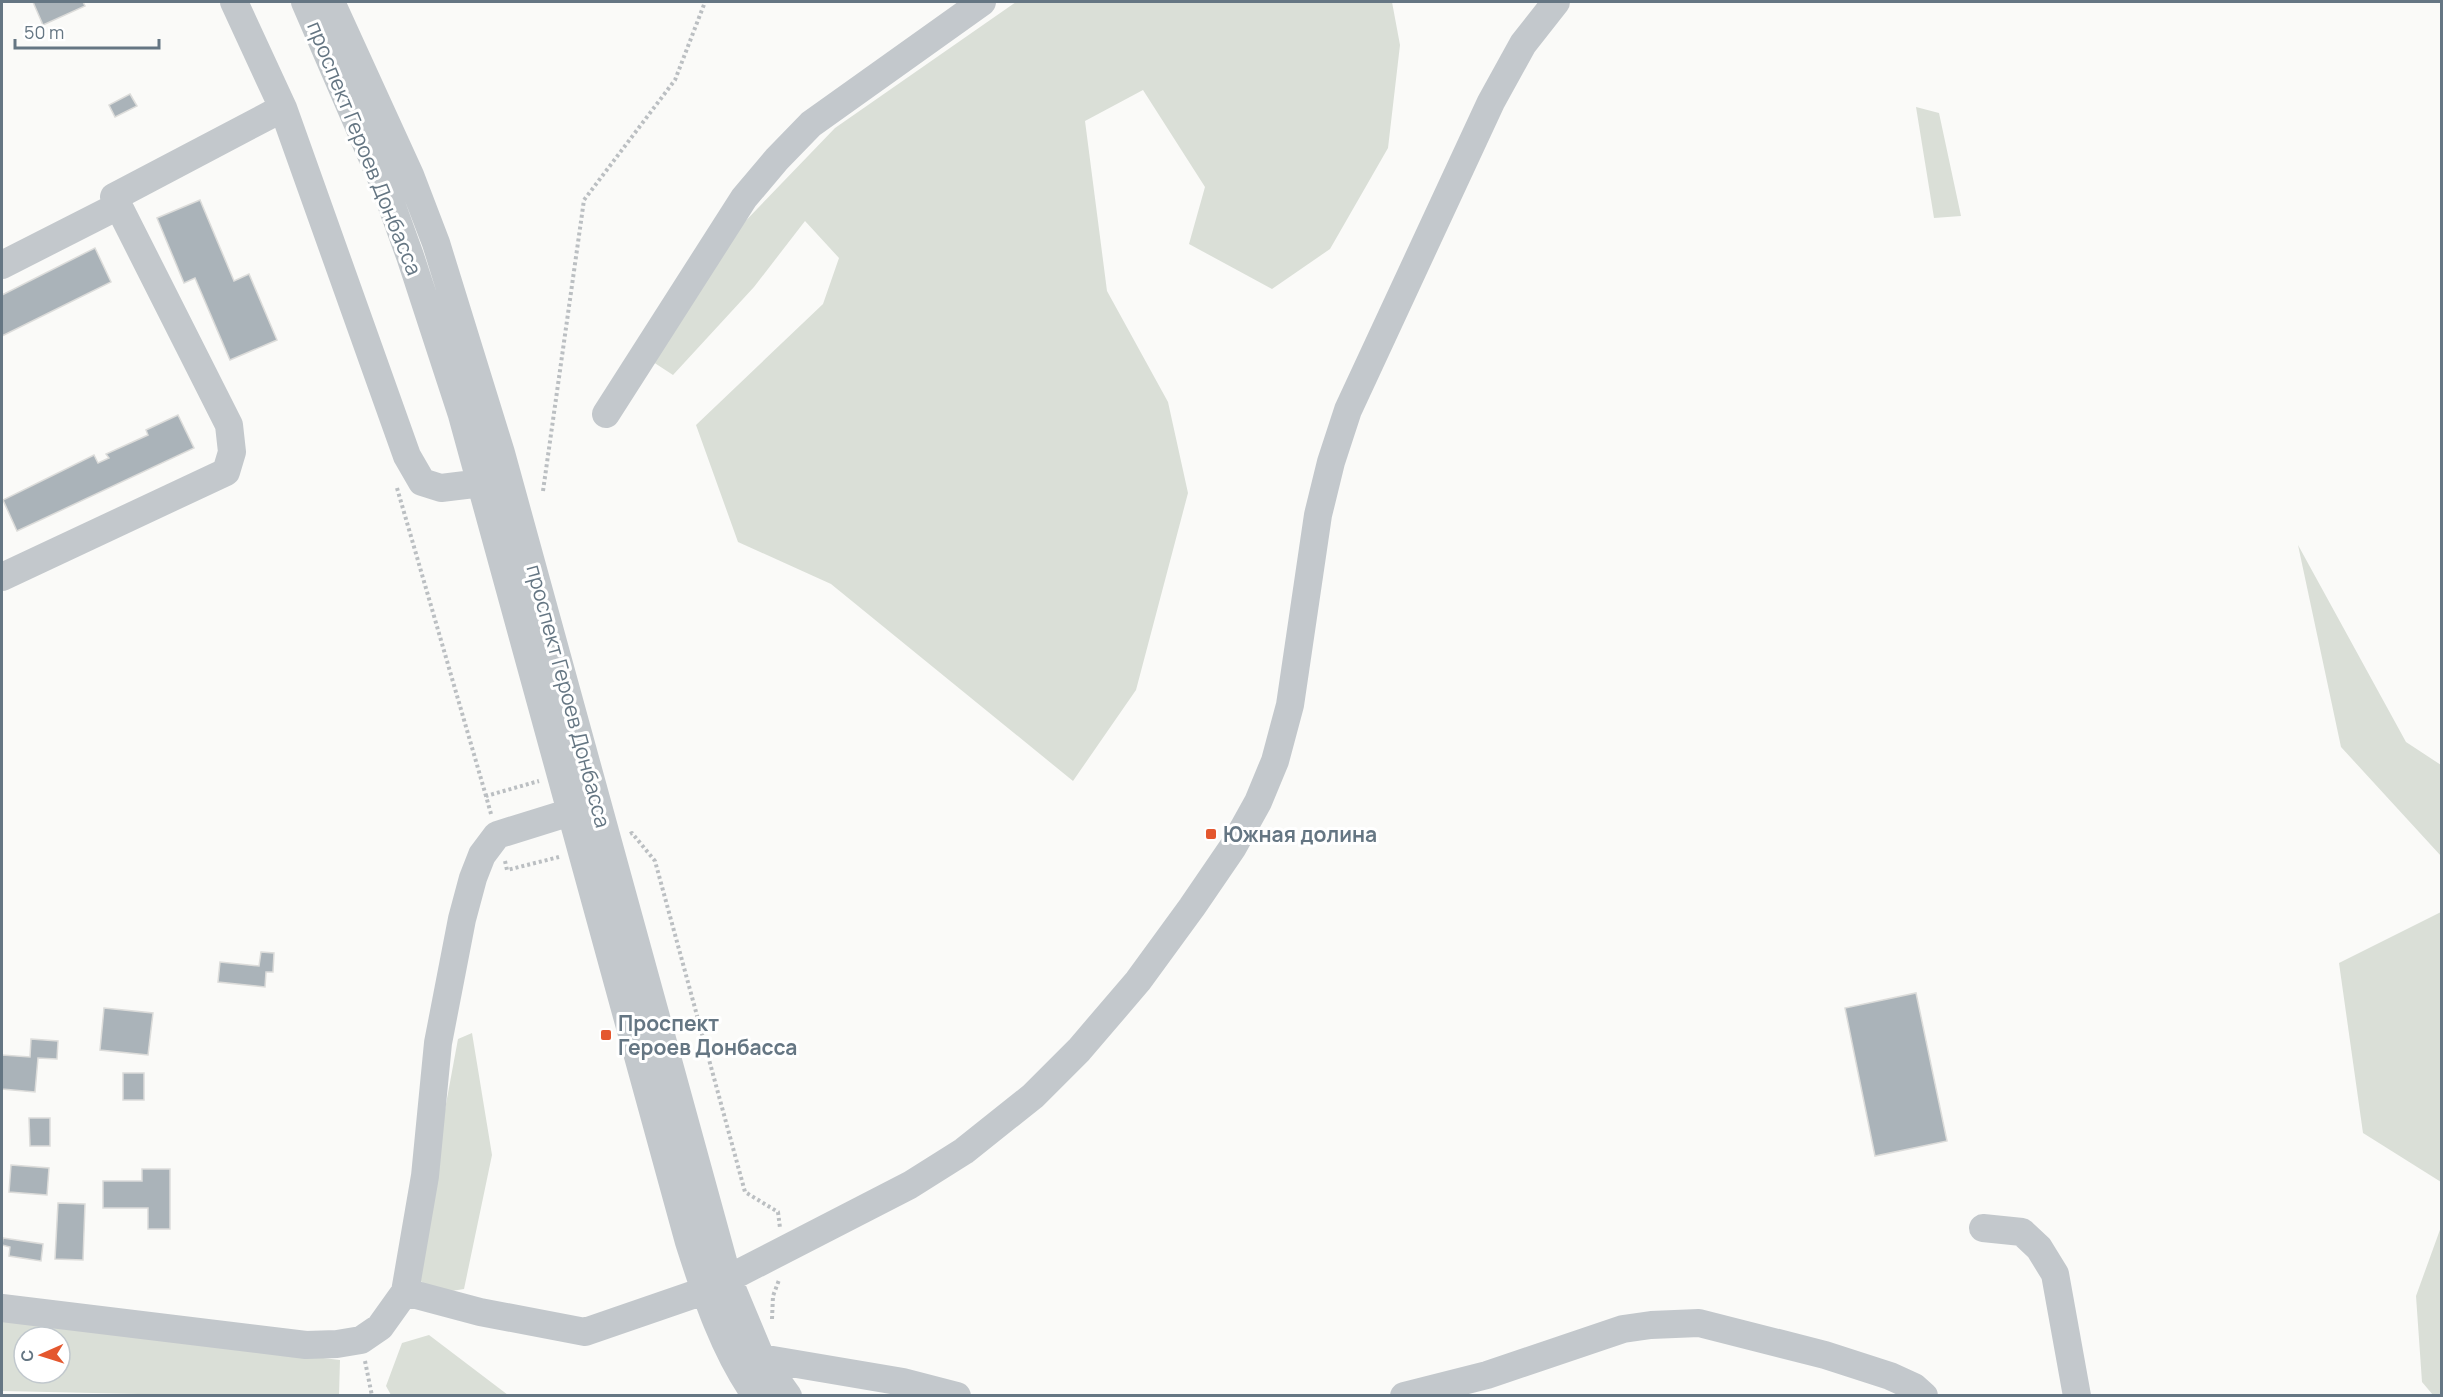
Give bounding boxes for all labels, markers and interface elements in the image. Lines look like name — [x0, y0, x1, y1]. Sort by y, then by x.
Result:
scale bar — [15, 12, 159, 50]
street label: проспект Героев Донбасса — [301, 17, 429, 279]
text: 50 m — [24, 20, 64, 44]
street label: проспект Героев Донбасса — [520, 561, 618, 831]
place label: Южная долина — [1223, 820, 1377, 848]
marker: Южная долина — [1204, 827, 1218, 841]
place label: Проспект Героев Донбасса — [618, 1009, 797, 1061]
marker: Проспект Героев Донбасса — [599, 1028, 613, 1042]
north arrow — [12, 1325, 72, 1385]
text: С — [16, 1349, 38, 1362]

